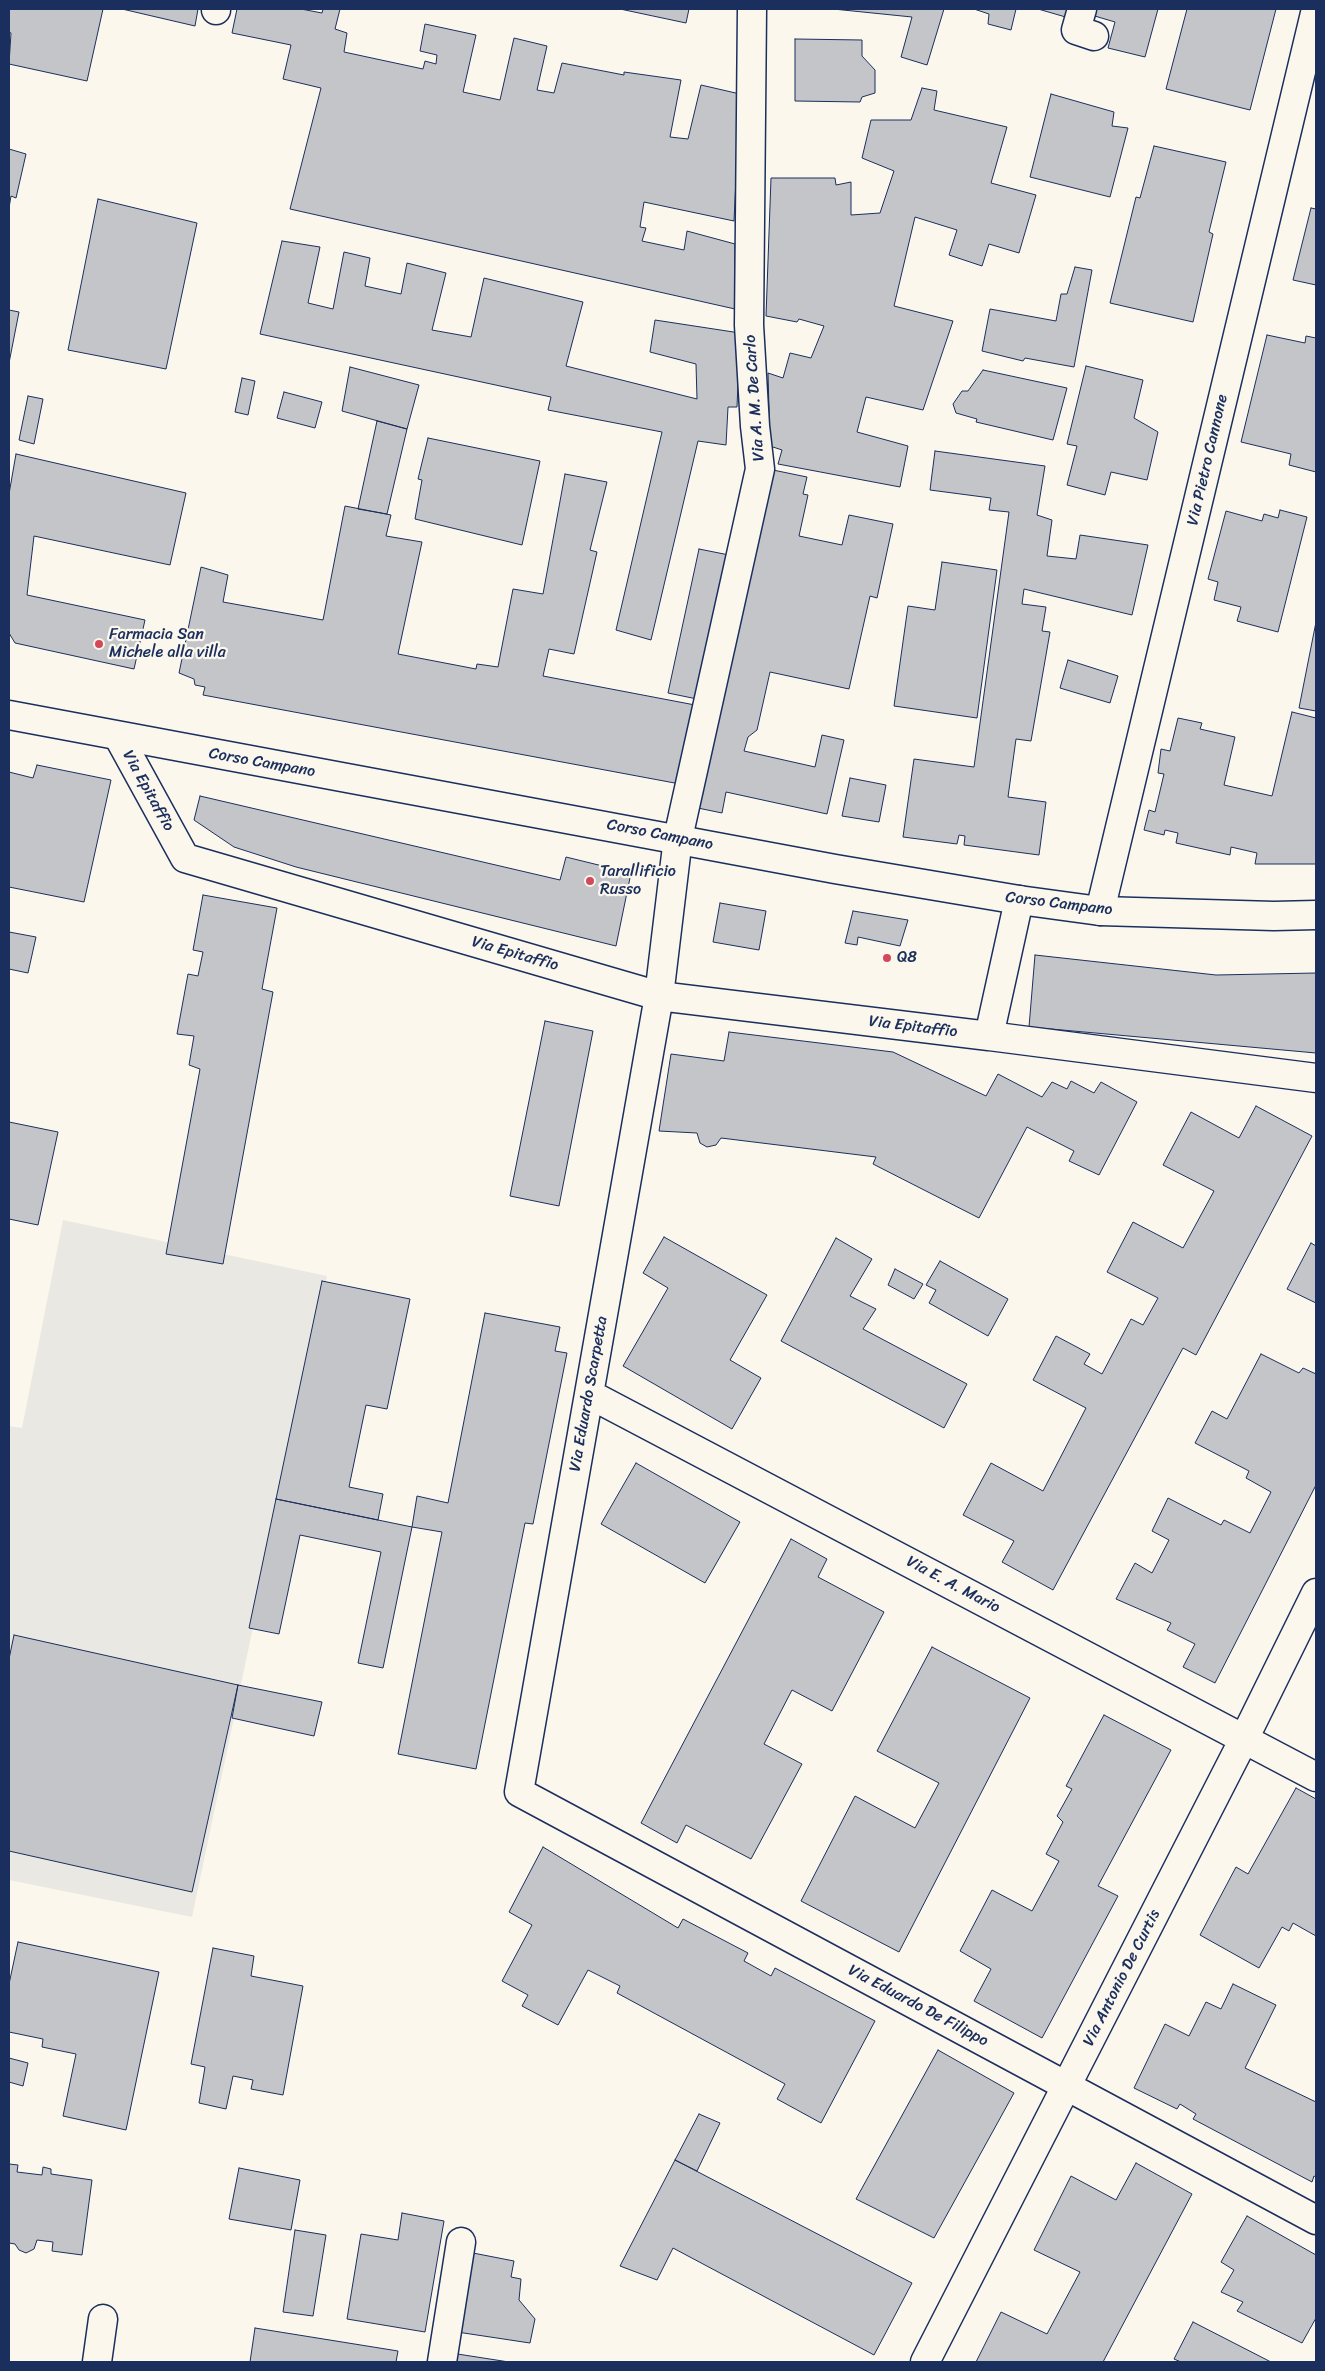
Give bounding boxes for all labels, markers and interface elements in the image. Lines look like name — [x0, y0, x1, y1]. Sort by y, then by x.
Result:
street label: Via A. M. De Carlo — [741, 334, 769, 462]
street label: Via Pietro Cannone — [1184, 393, 1232, 527]
place label: Farmacia San Michele alla villa — [109, 625, 226, 663]
marker: Farmacia San Michele alla villa — [93, 638, 105, 650]
street label: Corso Campano — [207, 744, 317, 782]
street label: Via Epitaffio — [118, 747, 178, 835]
street label: Corso Campano — [605, 815, 715, 855]
place label: Tarallificio Russo — [600, 862, 676, 900]
marker: Tarallificio Russo — [584, 875, 596, 887]
street label: Corso Campano — [1004, 888, 1114, 920]
street label: Via Epitaffio — [469, 932, 561, 976]
place label: Q8 — [897, 948, 917, 968]
marker: Q8 — [881, 952, 893, 964]
street label: Via Epitaffio — [867, 1012, 959, 1042]
street label: Via Eduardo Scarpetta — [566, 1315, 612, 1473]
street label: Via E. A. Mario — [903, 1552, 1003, 1618]
street label: Via Antonio De Curtis — [1079, 1907, 1165, 2049]
street label: Via Eduardo De Filippo — [845, 1961, 991, 2051]

